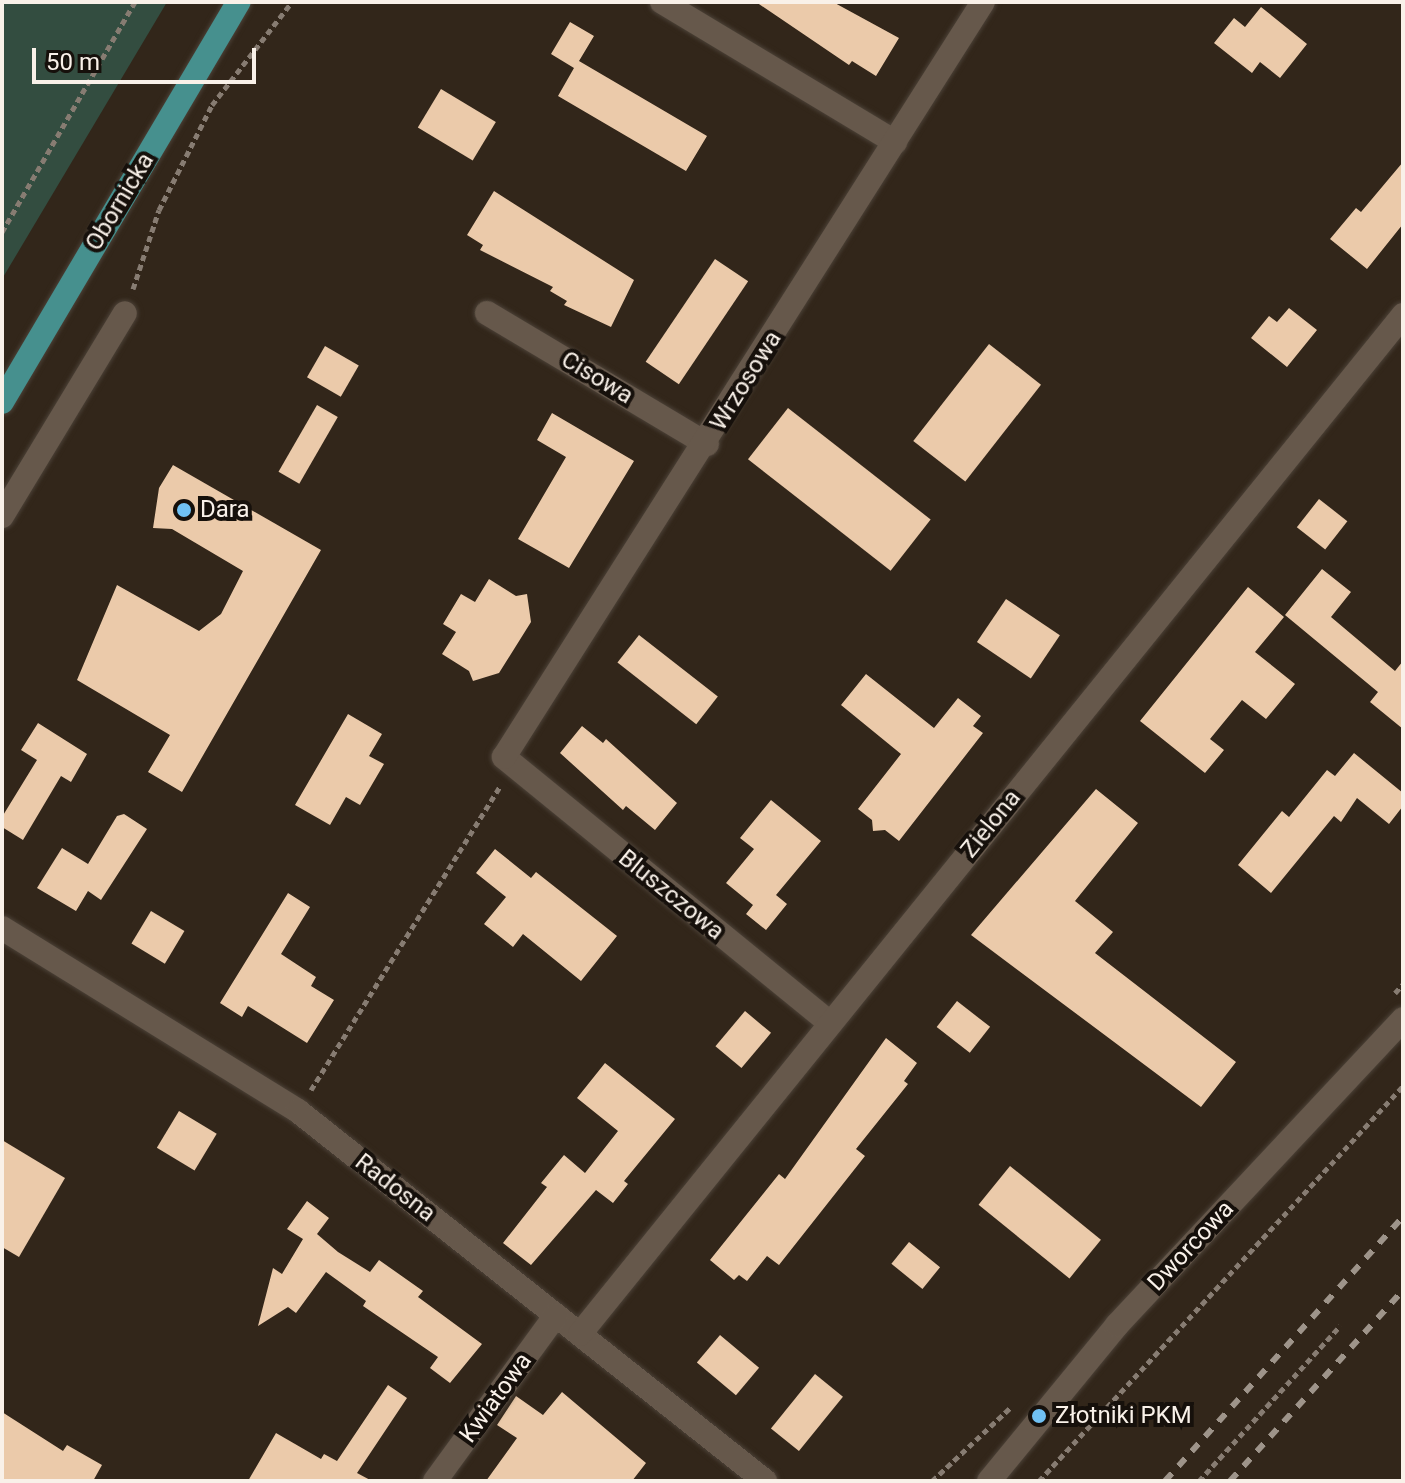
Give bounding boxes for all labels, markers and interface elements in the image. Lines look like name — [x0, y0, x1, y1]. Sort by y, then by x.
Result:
scale bar — [36, 32, 260, 82]
text: 50 m — [46, 48, 100, 76]
street label: Obornicka — [80, 148, 160, 256]
street label: Wrzosowa — [704, 326, 788, 436]
street label: Cisowa — [556, 345, 638, 411]
place label: Dara — [200, 496, 250, 524]
marker: Dara — [175, 501, 193, 519]
street label: Zielona — [955, 784, 1027, 864]
street label: Bluszczowa — [613, 844, 729, 946]
street label: Radosna — [349, 1148, 441, 1228]
street label: Dworcowa — [1142, 1195, 1240, 1297]
street label: Kwiatowa — [454, 1348, 538, 1448]
place label: Złotniki PKM — [1055, 1402, 1192, 1430]
marker: Złotniki PKM — [1030, 1407, 1048, 1425]

